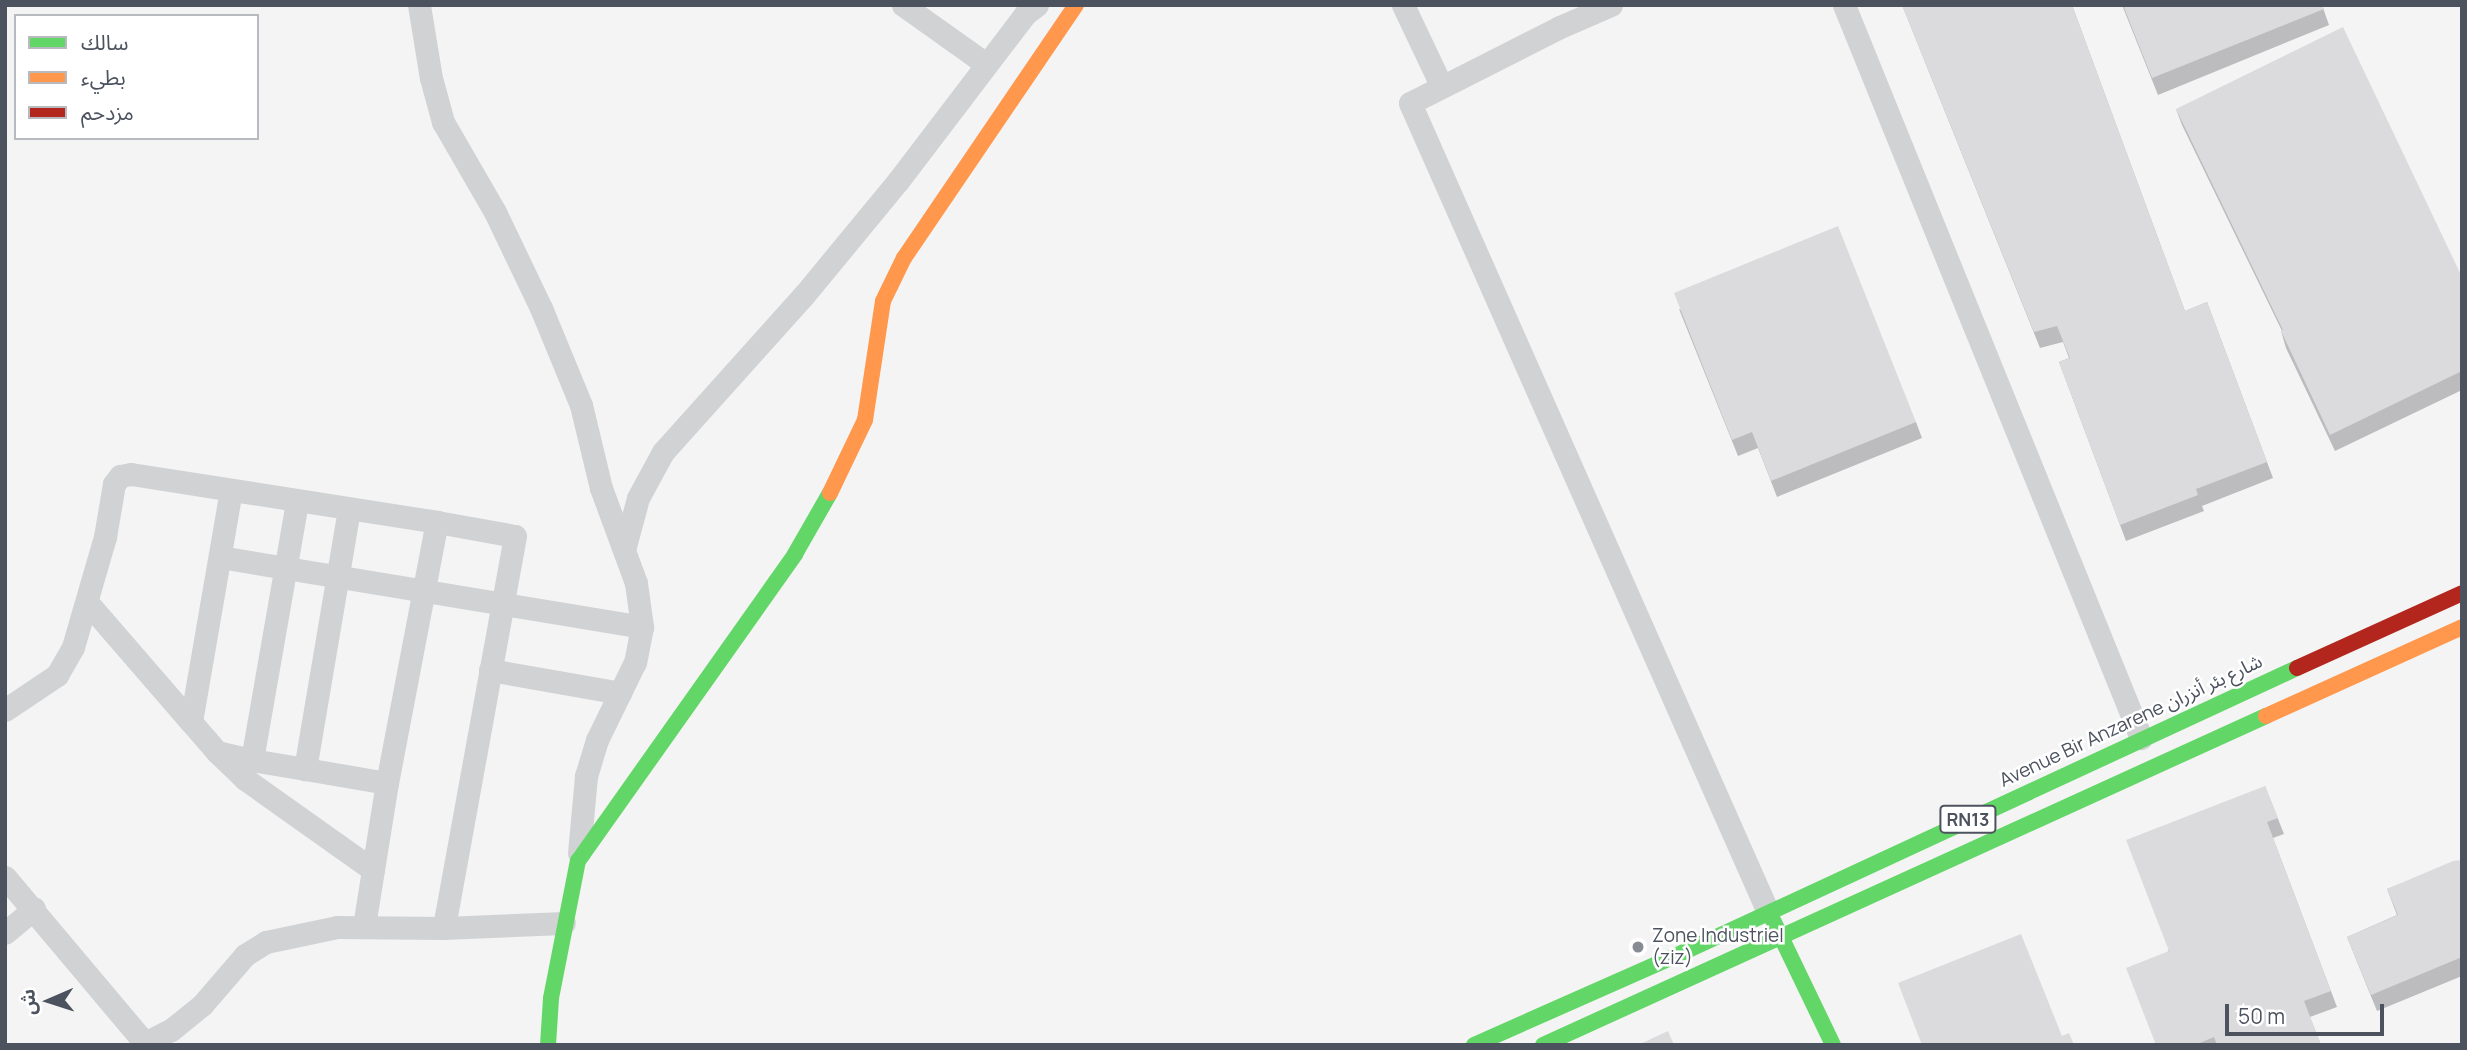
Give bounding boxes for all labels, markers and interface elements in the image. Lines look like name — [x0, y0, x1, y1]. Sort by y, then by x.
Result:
legend — [14, 14, 259, 140]
text: سالك — [81, 28, 128, 56]
text: بطيء — [81, 63, 126, 91]
text: مزدحم — [81, 98, 134, 126]
street label: Avenue Bir Anzarene شارع بئر أنزران — [1996, 650, 2266, 792]
road number: RN13 — [1938, 804, 1998, 834]
place label: Zone Industriel (ziz) — [1652, 925, 1784, 969]
marker: Zone Industriel (ziz) — [1630, 939, 1646, 955]
north arrow — [14, 966, 84, 1036]
text: ش — [14, 988, 42, 1016]
scale bar — [2229, 990, 2388, 1034]
text: 50 m — [2238, 1002, 2285, 1030]

